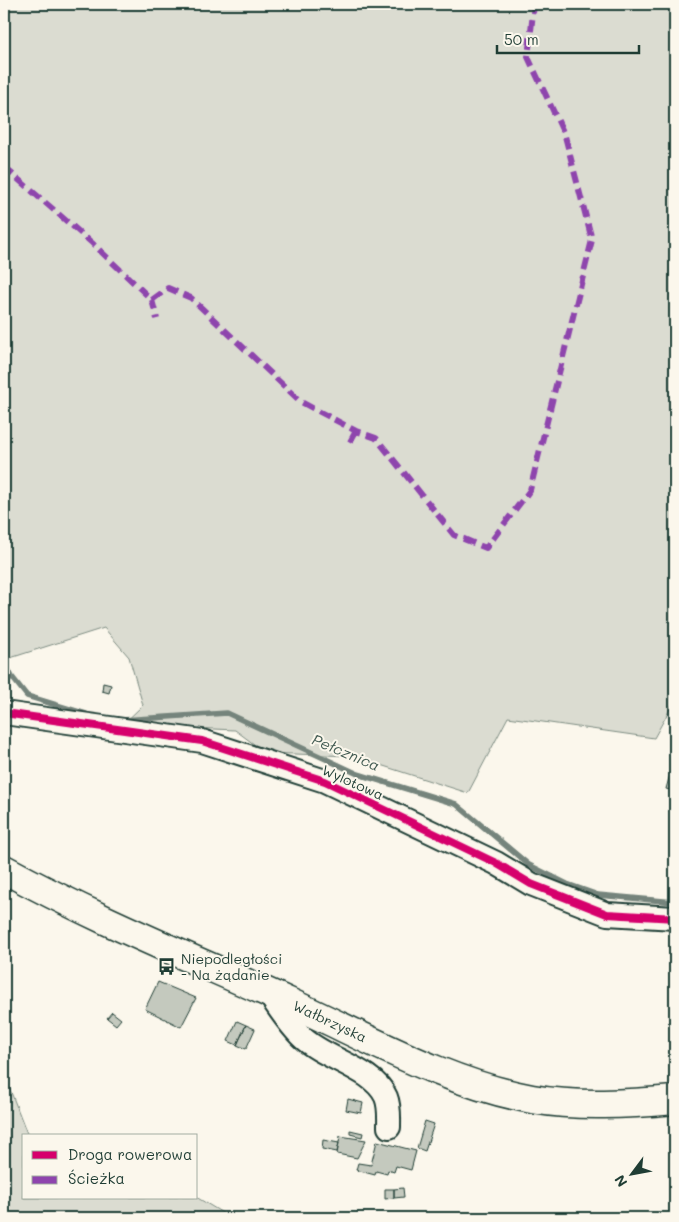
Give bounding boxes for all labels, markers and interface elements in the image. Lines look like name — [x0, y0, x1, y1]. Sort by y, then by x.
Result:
scale bar — [497, 22, 639, 54]
text: 50 m — [504, 29, 539, 49]
water label: Pełcznica — [309, 729, 383, 775]
street label: Wylotowa — [319, 760, 387, 804]
place label: Niepodległości - Na żądanie — [181, 949, 282, 984]
bus stop icon: Niepodległości - Na żądanie — [157, 956, 177, 976]
street label: Wałbrzyska — [290, 996, 370, 1046]
legend — [22, 1134, 198, 1200]
text: Droga rowerowa — [68, 1144, 192, 1164]
north arrow — [606, 1150, 656, 1200]
text: Ścieżka — [68, 1168, 125, 1188]
text: N — [610, 1172, 631, 1191]

